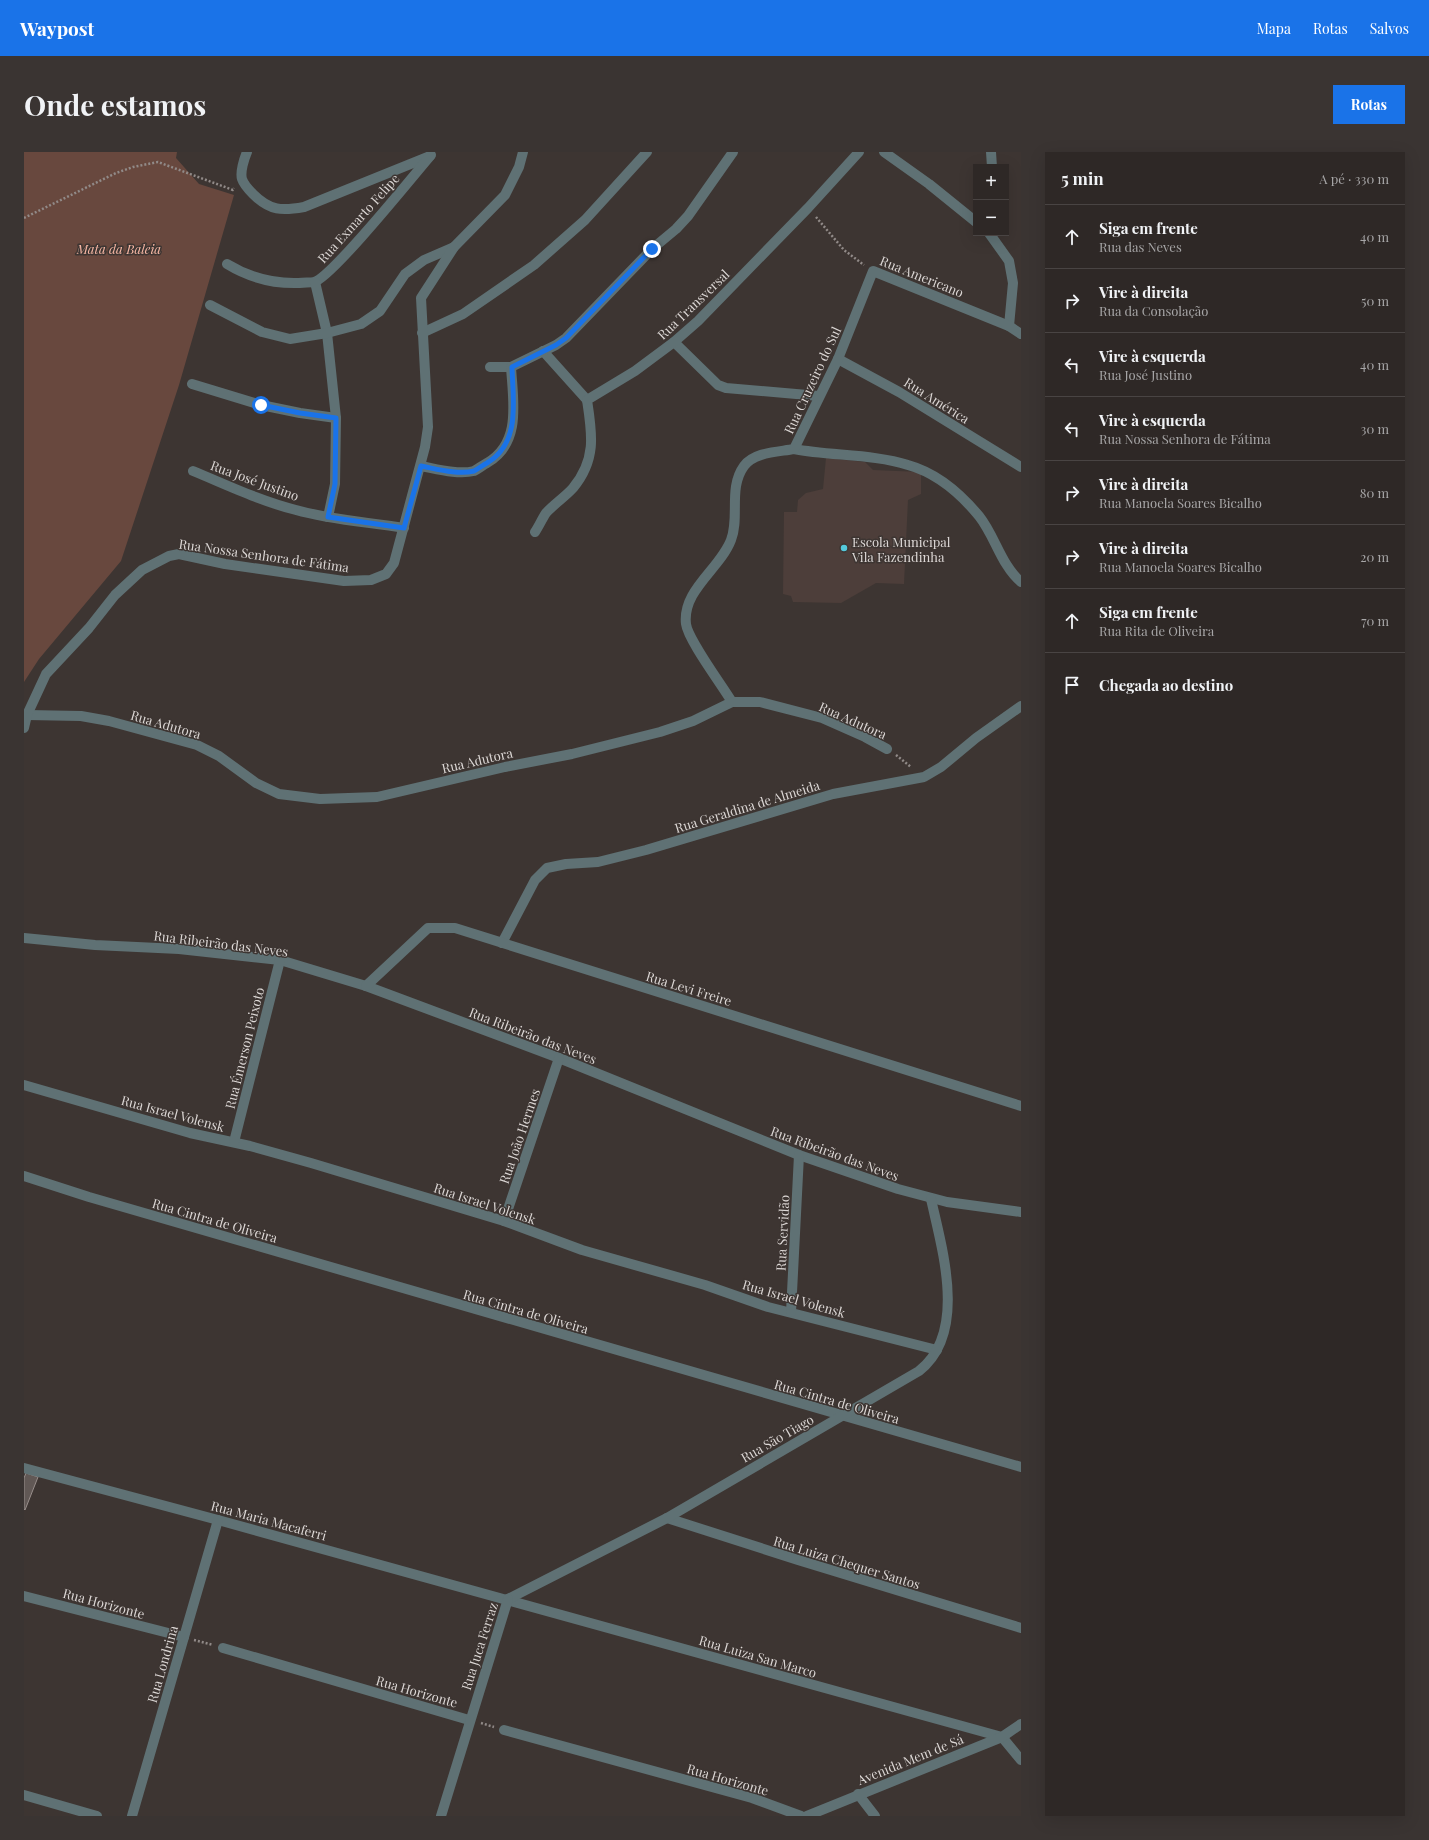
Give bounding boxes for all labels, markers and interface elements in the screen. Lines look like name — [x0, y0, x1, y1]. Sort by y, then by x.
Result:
text: Waypost — [20, 15, 94, 41]
text: Mapa — [1257, 19, 1291, 38]
text: Rotas — [1313, 19, 1348, 38]
text: Salvos — [1370, 19, 1409, 38]
button: Rotas — [1333, 85, 1405, 124]
text: Onde estamos — [24, 86, 206, 123]
map controls — [973, 164, 1009, 236]
button: + — [973, 164, 1009, 200]
text: 5 min — [1061, 167, 1104, 189]
street label: Rua Exmarto Felipe — [313, 170, 403, 266]
text: A pé · 330 m — [1319, 170, 1389, 187]
button: − — [973, 200, 1009, 236]
text: Siga em frente — [1099, 218, 1198, 238]
icon: ahead — [1061, 226, 1083, 248]
text: 40 m — [1360, 228, 1389, 245]
text: Rua das Neves — [1099, 238, 1182, 255]
park label: Mata da Baleia — [76, 240, 161, 257]
route end — [643, 240, 661, 258]
street label: Rua Americano — [878, 252, 966, 300]
street label: Rua Transversal — [653, 265, 733, 343]
text: Vire à direita — [1099, 282, 1188, 302]
icon: right — [1061, 290, 1083, 312]
text: 50 m — [1361, 292, 1389, 309]
text: Rua da Consolação — [1099, 302, 1208, 319]
street label: Rua Cruzeiro do Sul — [780, 323, 844, 436]
text: Vire à esquerda — [1099, 346, 1206, 366]
icon: left — [1061, 354, 1083, 376]
text: 40 m — [1360, 356, 1389, 373]
text: Rua José Justino — [1099, 366, 1192, 383]
street label: Rua América — [901, 373, 973, 427]
route start — [252, 396, 270, 414]
text: Vire à esquerda — [1099, 410, 1206, 430]
icon: left — [1061, 418, 1083, 440]
text: 30 m — [1361, 420, 1389, 437]
text: Rua Nossa Senhora de Fátima — [1099, 430, 1271, 447]
street label: Rua José Justino — [208, 456, 302, 504]
text: Vire à direita — [1099, 474, 1188, 494]
icon: right — [1061, 482, 1083, 504]
text: 80 m — [1360, 484, 1389, 501]
text: Rua Manoela Soares Bicalho — [1099, 494, 1262, 511]
place label: Escola Municipal Vila Fazendinha — [851, 533, 951, 565]
street label: Rua Nossa Senhora de Fátima — [178, 535, 351, 575]
text: Vire à direita — [1099, 538, 1188, 558]
marker: Escola Municipal Vila Fazendinha — [839, 543, 849, 553]
icon: right — [1061, 546, 1083, 568]
text: 20 m — [1360, 548, 1389, 565]
text: Rua Manoela Soares Bicalho — [1099, 558, 1262, 575]
text: Siga em frente — [1099, 602, 1198, 622]
icon: ahead — [1061, 610, 1083, 632]
text: 70 m — [1361, 612, 1389, 629]
text: Rua Rita de Oliveira — [1099, 622, 1214, 639]
icon: arrive — [1061, 674, 1083, 696]
text: Chegada ao destino — [1099, 675, 1233, 695]
street label: Rua Adutora — [816, 698, 890, 743]
street label: Rua Adutora — [129, 706, 204, 742]
street label: Rua Adutora — [440, 743, 515, 776]
street label: Rua Geraldina de Almeida — [673, 776, 822, 836]
street label: Rua Ribeirão das Neves — [153, 926, 289, 960]
street label: Rua Levi Freire — [644, 967, 734, 1009]
street label: Rua Émerson Peixoto — [221, 986, 267, 1110]
street label: Rua Ribeirão das Neves — [467, 1003, 599, 1067]
street label: Rua João Hermes — [495, 1086, 543, 1186]
street label: Rua Israel Volensk — [119, 1091, 227, 1135]
street label: Rua Ribeirão das Neves — [769, 1122, 902, 1184]
street label: Rua Israel Volensk — [432, 1178, 539, 1228]
street label: Rua Cintra de Oliveira — [151, 1194, 280, 1246]
street label: Rua Servidão — [772, 1194, 792, 1272]
street label: Rua Israel Volensk — [741, 1275, 848, 1321]
street label: Rua Cintra de Oliveira — [462, 1285, 591, 1337]
street label: Rua Cintra de Oliveira — [773, 1375, 902, 1427]
street label: Rua São Tiago — [738, 1410, 816, 1466]
street label: Rua Maria Macaferri — [209, 1496, 329, 1544]
street label: Rua Luiza Chequer Santos — [772, 1532, 923, 1592]
street label: Rua Horizonte — [61, 1584, 147, 1622]
street label: Rua Juca Ferraz — [457, 1600, 501, 1692]
street label: Rua Londrina — [143, 1623, 181, 1705]
street label: Rua Luiza San Marco — [697, 1631, 819, 1681]
street label: Rua Horizonte — [374, 1671, 460, 1711]
street label: Avenida Mem de Sá — [854, 1730, 966, 1788]
street label: Rua Horizonte — [685, 1759, 771, 1799]

